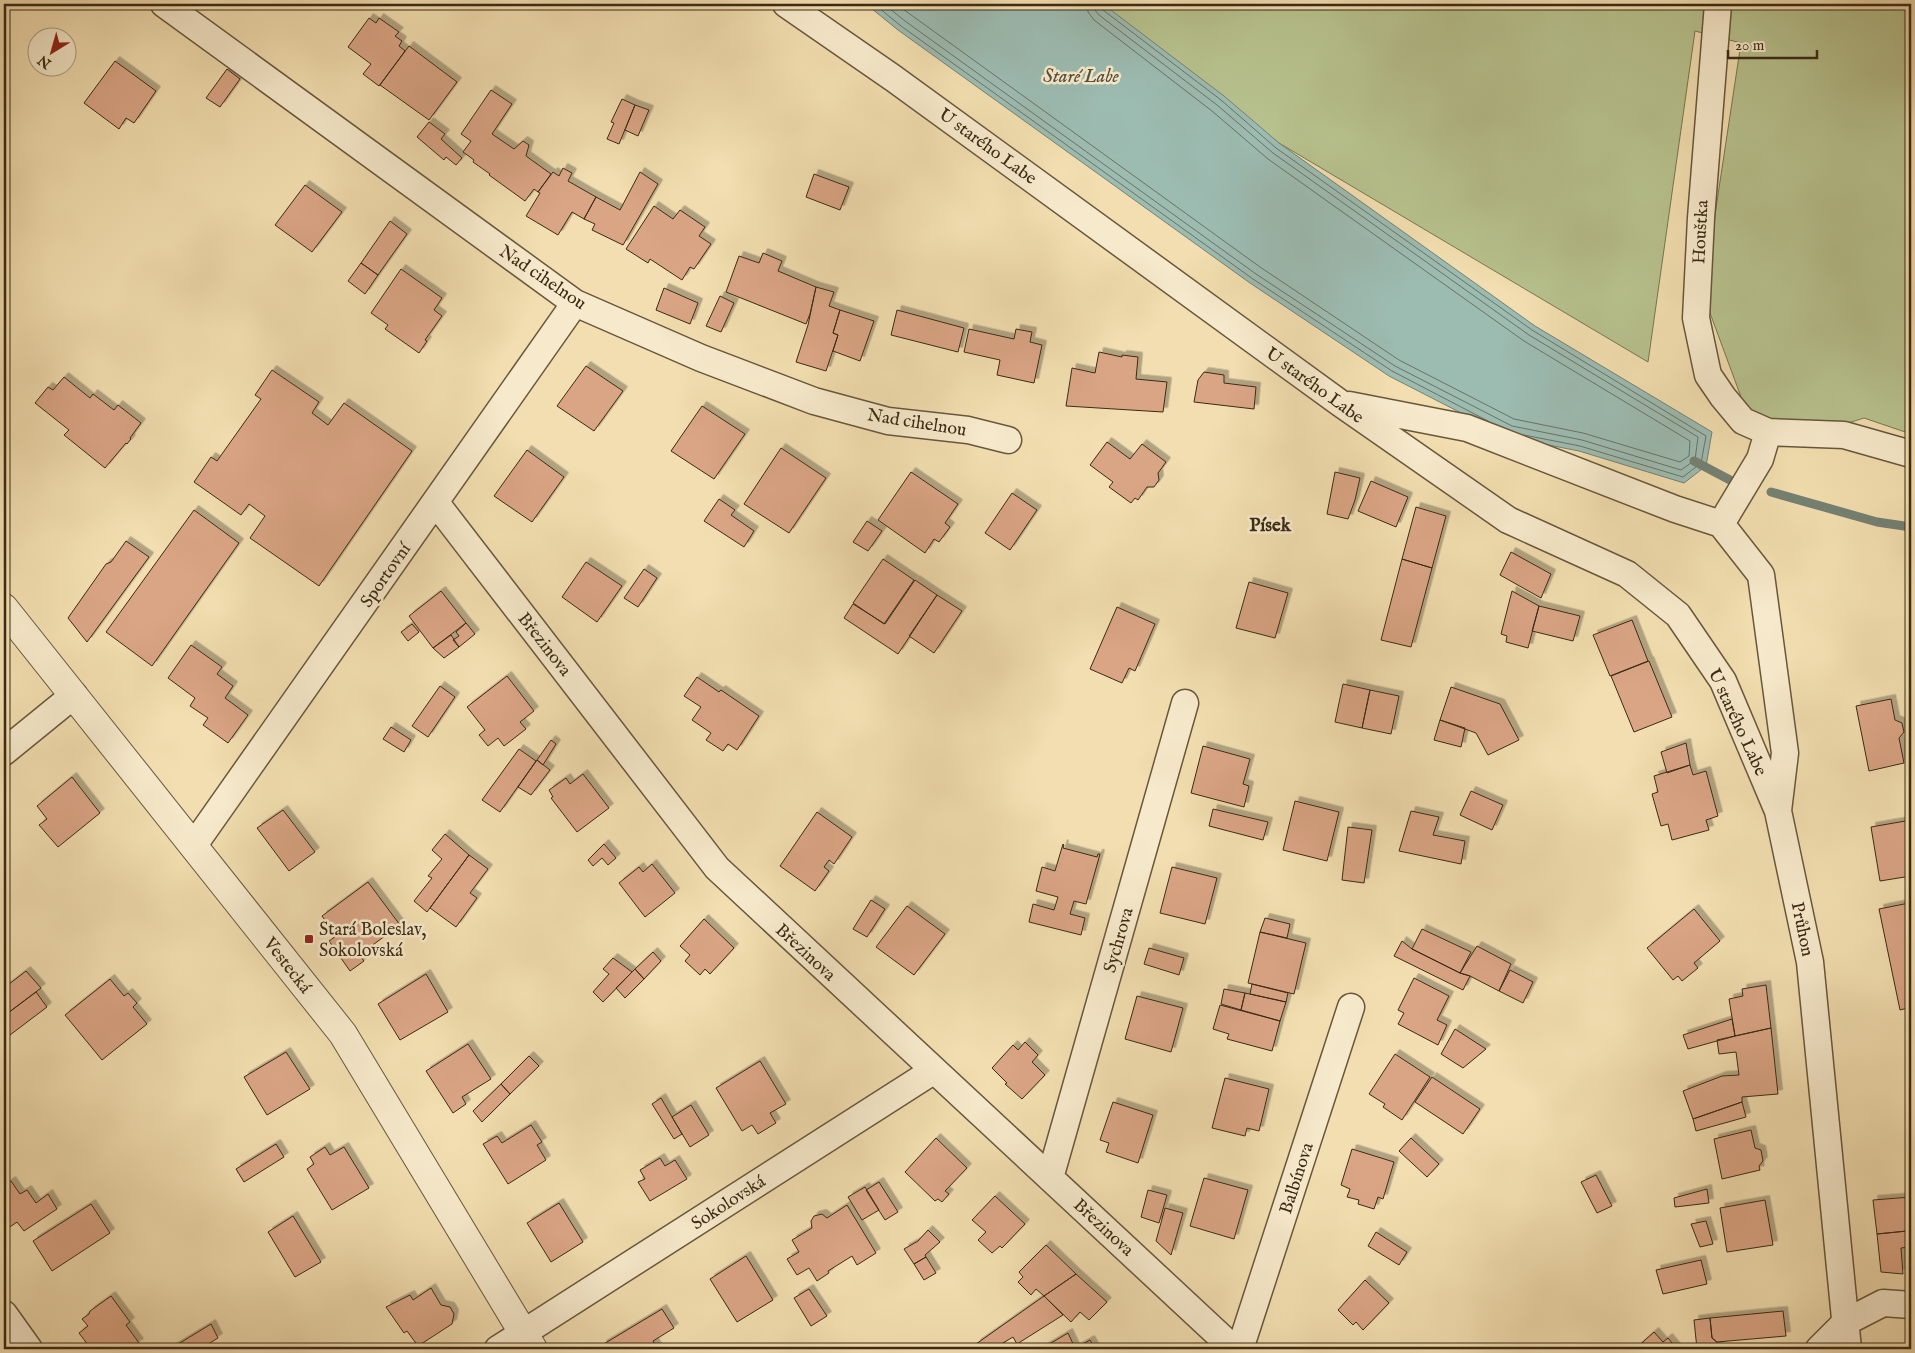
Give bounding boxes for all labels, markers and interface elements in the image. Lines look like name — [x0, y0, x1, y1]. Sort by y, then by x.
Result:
north arrow — [28, 28, 78, 78]
scale bar — [1728, 28, 1816, 60]
text: 20 m — [1735, 36, 1765, 55]
text: N — [35, 51, 56, 73]
water label: Staré Labe — [1043, 65, 1120, 89]
street label: U starého Labe — [933, 104, 1041, 191]
street label: Houštka — [1688, 199, 1715, 265]
street label: Nad cihelnou — [494, 241, 590, 316]
street label: U starého Labe — [1260, 343, 1368, 430]
street label: Nad cihelnou — [865, 404, 968, 443]
district label: Písek — [1249, 514, 1292, 538]
street label: Sportovní — [356, 538, 417, 612]
street label: Březinova — [512, 608, 576, 682]
street label: U starého Labe — [1702, 665, 1772, 780]
street label: Průhon — [1785, 900, 1819, 959]
street label: Sychrova — [1099, 905, 1140, 976]
place label: Stará Boleslav, Sokolovská — [319, 919, 426, 963]
street label: Březinova — [770, 919, 840, 987]
street label: Vestecká — [257, 932, 316, 999]
marker: Stará Boleslav, Sokolovská — [303, 933, 315, 945]
street label: Balbínova — [1275, 1140, 1320, 1217]
street label: Sokolovská — [687, 1171, 771, 1236]
street label: Březinova — [1068, 1194, 1138, 1262]

